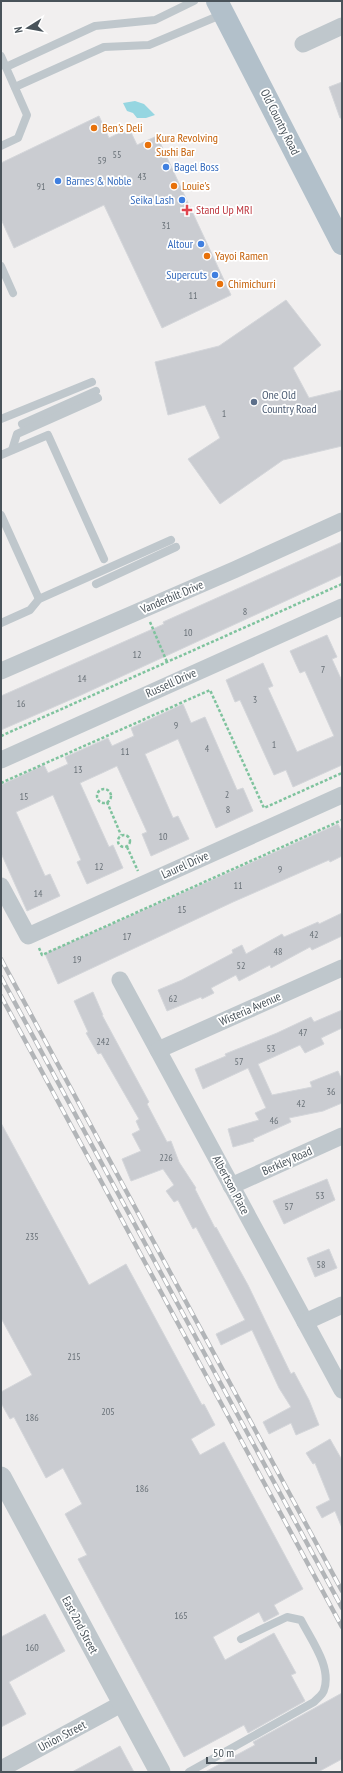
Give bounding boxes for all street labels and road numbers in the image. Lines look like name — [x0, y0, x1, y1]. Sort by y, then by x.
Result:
street label: Old Country Road — [257, 86, 303, 157]
street label: Vanderbilt Drive — [137, 577, 206, 617]
street label: Russell Drive — [143, 665, 199, 700]
street label: Laurel Drive — [159, 847, 211, 882]
street label: Wisteria Avenue — [217, 988, 283, 1029]
street label: Berkley Road — [259, 1143, 314, 1178]
street label: Albertson Place — [210, 1153, 253, 1217]
street label: East 2nd Street — [59, 1593, 102, 1657]
street label: Union Street — [35, 1716, 89, 1754]

